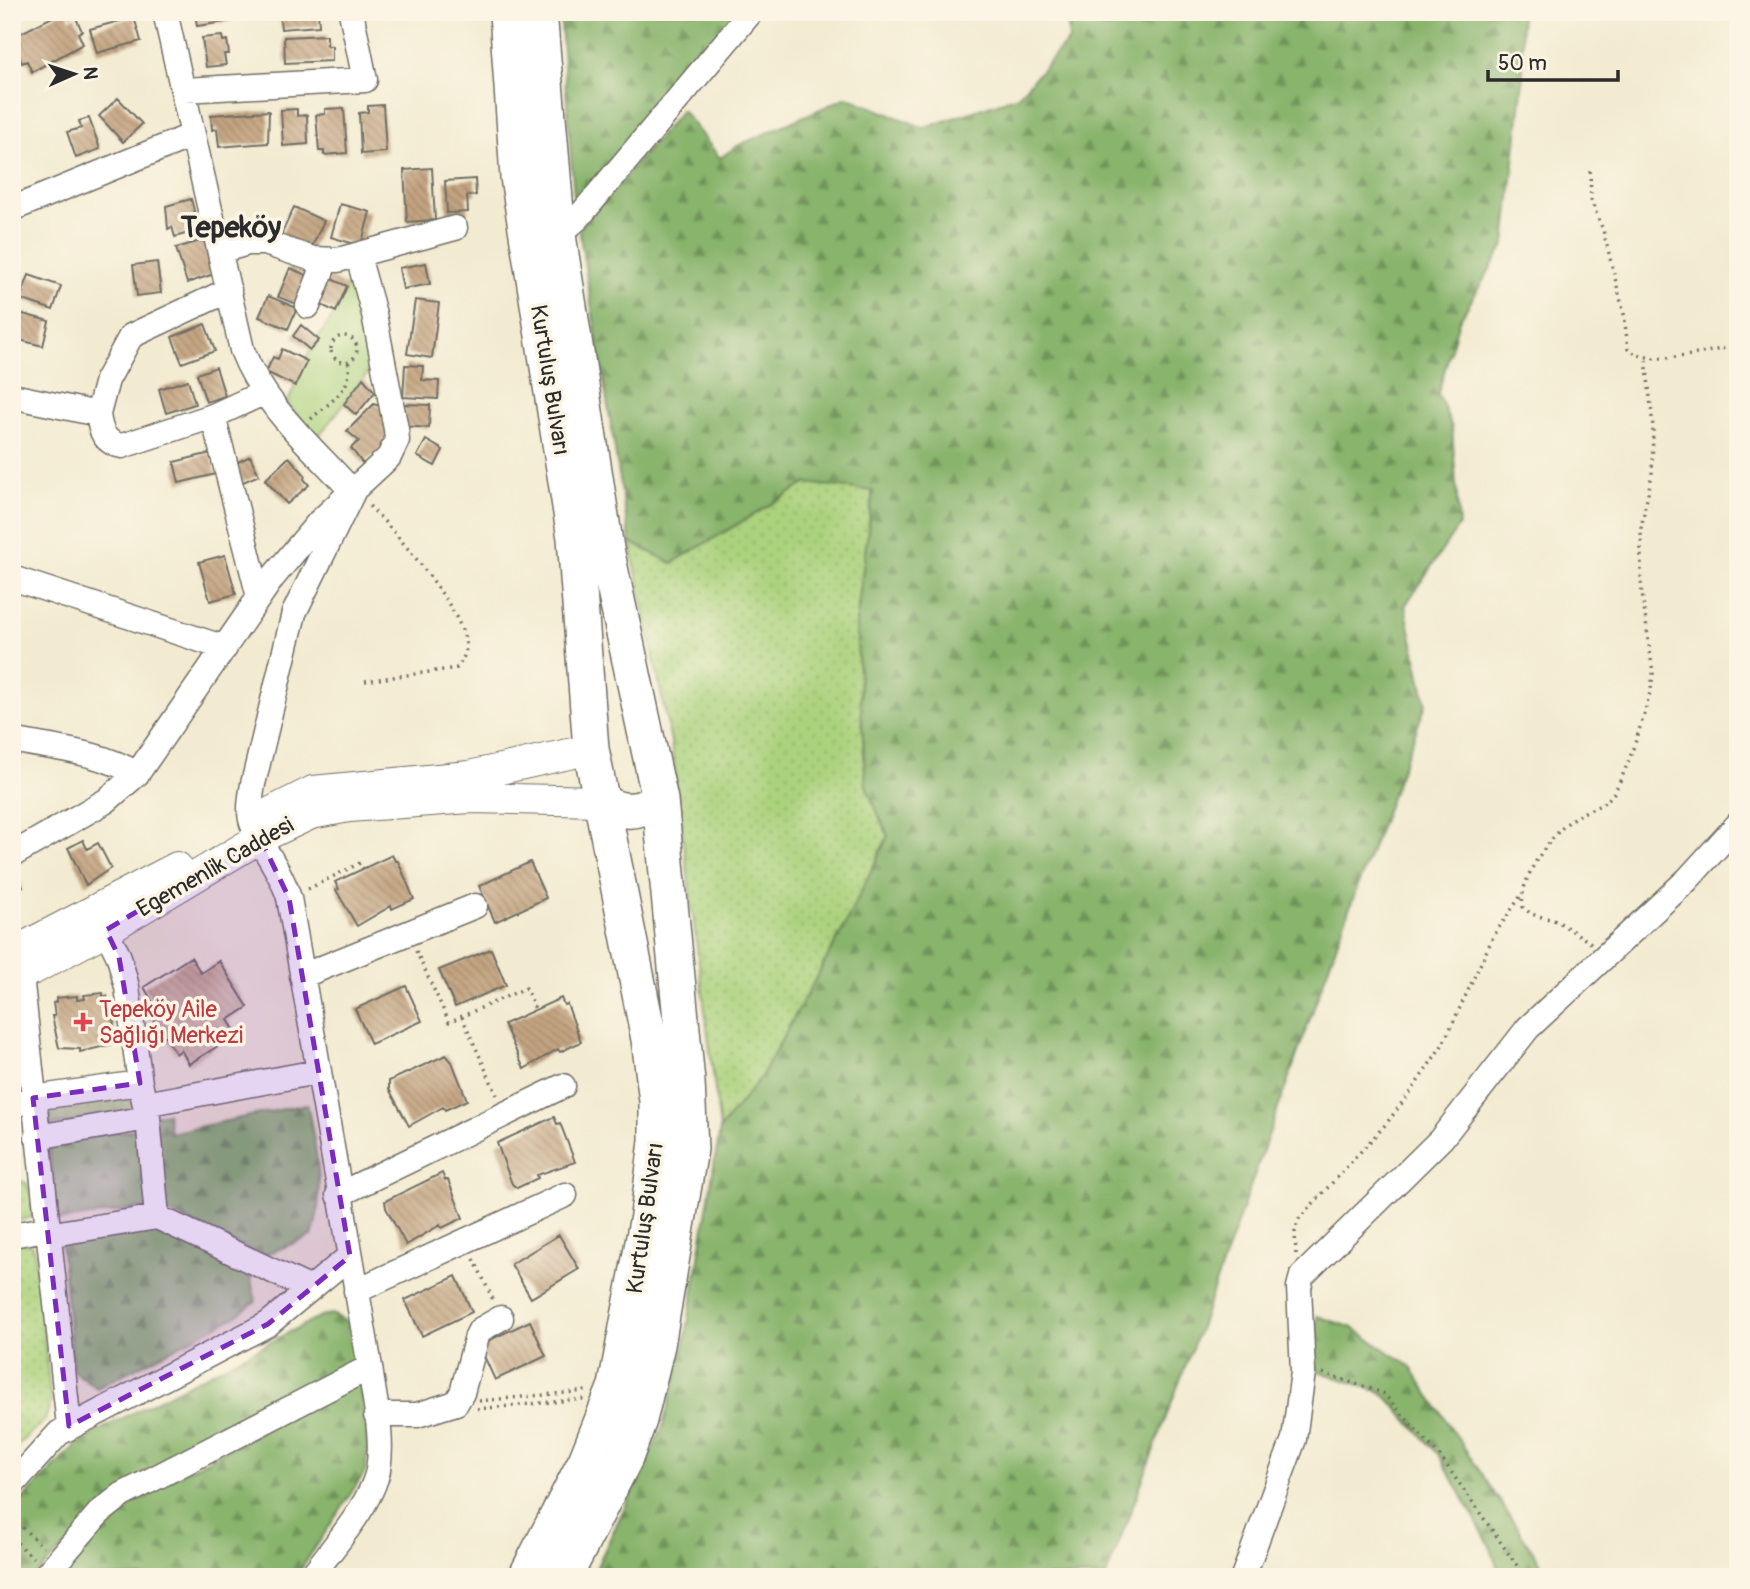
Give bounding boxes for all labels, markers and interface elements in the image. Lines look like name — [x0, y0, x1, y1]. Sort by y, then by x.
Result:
north arrow — [38, 38, 108, 108]
scale bar — [1488, 38, 1617, 82]
text: 50 m — [1498, 50, 1547, 77]
text: N — [78, 66, 102, 80]
district label: Tepeköy — [180, 209, 281, 246]
street label: Kurtuluş Bulvarı — [524, 302, 576, 458]
street label: Egemenlik Caddesi — [131, 810, 299, 924]
place label: Tepeköy Aile Sağlığı Merkezi — [99, 995, 243, 1050]
marker: Tepeköy Aile Sağlığı Merkezi — [73, 1012, 93, 1032]
street label: Kurtuluş Bulvarı — [620, 1141, 670, 1295]

